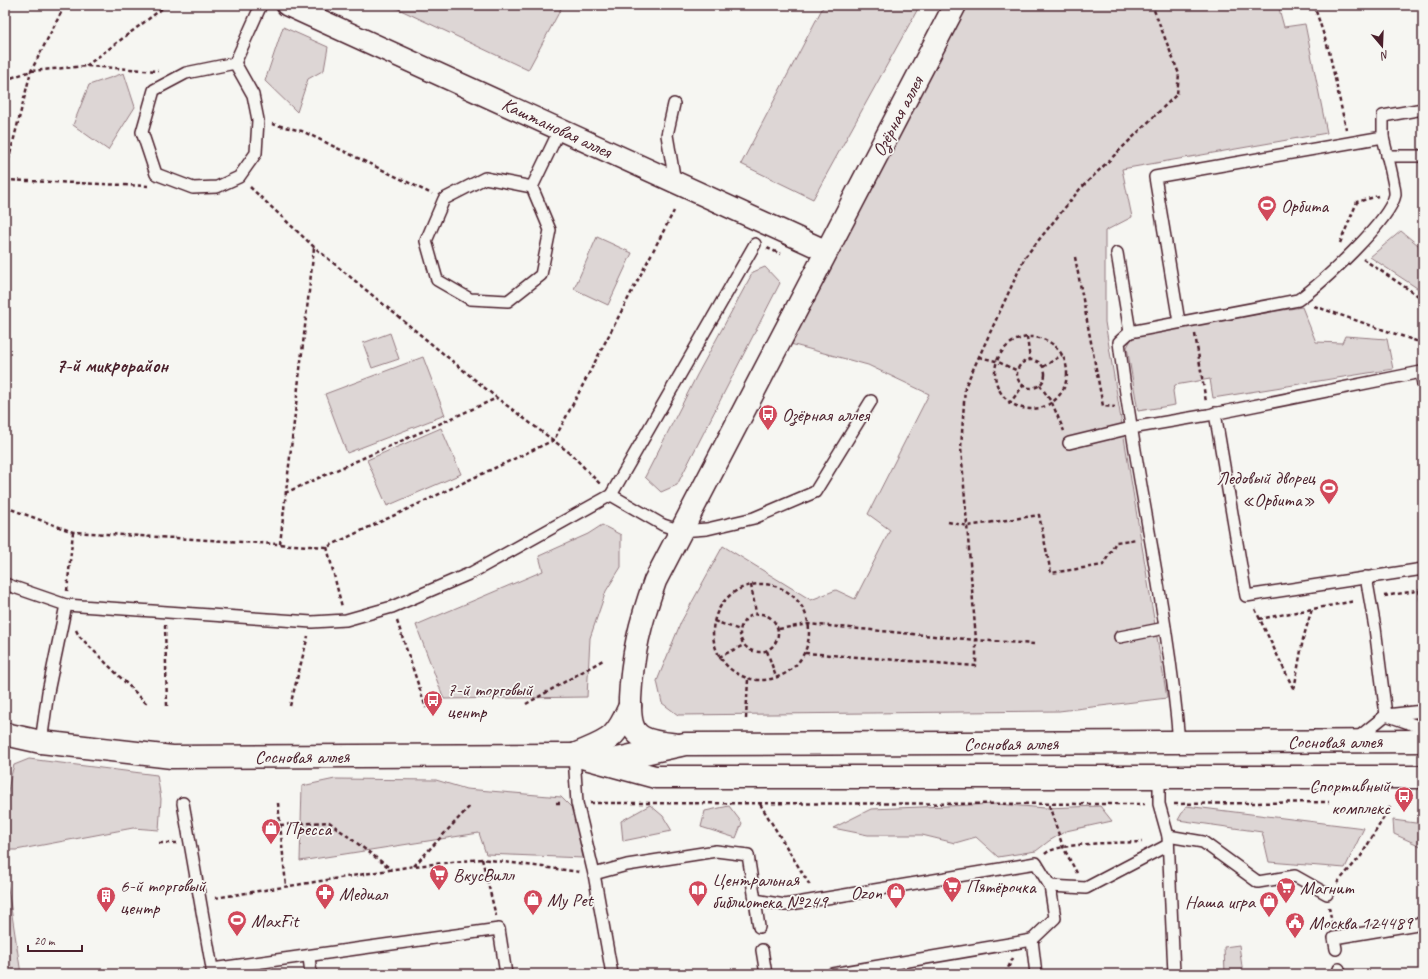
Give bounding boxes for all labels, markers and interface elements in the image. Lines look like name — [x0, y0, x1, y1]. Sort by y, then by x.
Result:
north arrow — [1362, 26, 1402, 66]
text: N — [1378, 48, 1391, 64]
street label: Озёрная аллея — [867, 71, 930, 161]
street label: Каштановая аллея — [498, 92, 617, 165]
sports icon: Орбита — [1256, 194, 1278, 222]
place label: Орбита — [1281, 194, 1330, 218]
district label: 7-й микрорайон — [56, 353, 169, 378]
bus stop icon: Озёрная аллея — [757, 403, 779, 431]
place label: Озёрная аллея — [782, 403, 871, 427]
place label: Ледовый дворец «Орбита» — [1217, 466, 1316, 512]
sports icon: Ледовый дворец «Орбита» — [1318, 477, 1340, 505]
place label: 7-й торговый центр — [447, 678, 534, 724]
bus stop icon: 7-й торговый центр — [422, 689, 444, 717]
street label: Сосновая аллея — [1288, 730, 1383, 754]
street label: Сосновая аллея — [964, 732, 1059, 756]
street label: Сосновая аллея — [255, 745, 350, 769]
place label: Спортивный комплекс — [1309, 774, 1391, 820]
bus stop icon: Спортивный комплекс — [1393, 785, 1415, 813]
shop icon: Пресса — [260, 817, 282, 845]
place label: Пресса — [285, 817, 333, 841]
supermarket icon: ВкусВилл — [428, 863, 450, 891]
place label: ВкусВилл — [453, 863, 515, 887]
place label: Центральная библиотека №249 — [712, 868, 829, 914]
place label: 6-й торговый центр — [120, 874, 207, 920]
supermarket icon: Пятёрочка — [941, 875, 963, 903]
place label: Пятёрочка — [966, 875, 1037, 899]
supermarket icon: Магнит — [1275, 876, 1297, 904]
place label: Магнит — [1300, 876, 1355, 900]
library icon: Центральная библиотека №249 — [687, 879, 709, 907]
place label: Ozon — [851, 881, 882, 905]
shop icon: Ozon — [885, 881, 907, 909]
pharmacy icon: Медиал — [314, 882, 336, 910]
place label: Медиал — [339, 882, 388, 906]
building icon: 6-й торговый центр — [95, 885, 117, 913]
shop icon: My Pet — [522, 888, 544, 916]
place label: My Pet — [547, 888, 594, 912]
place label: Наша игра — [1185, 890, 1257, 914]
shop icon: Наша игра — [1258, 890, 1280, 918]
sports icon: MaxFit — [226, 909, 248, 937]
place label: MaxFit — [251, 909, 300, 933]
public building icon: Москва 124489 — [1284, 911, 1306, 939]
place label: Москва 124489 — [1309, 911, 1414, 935]
scale bar — [28, 927, 82, 953]
text: 20 m — [34, 933, 56, 949]

